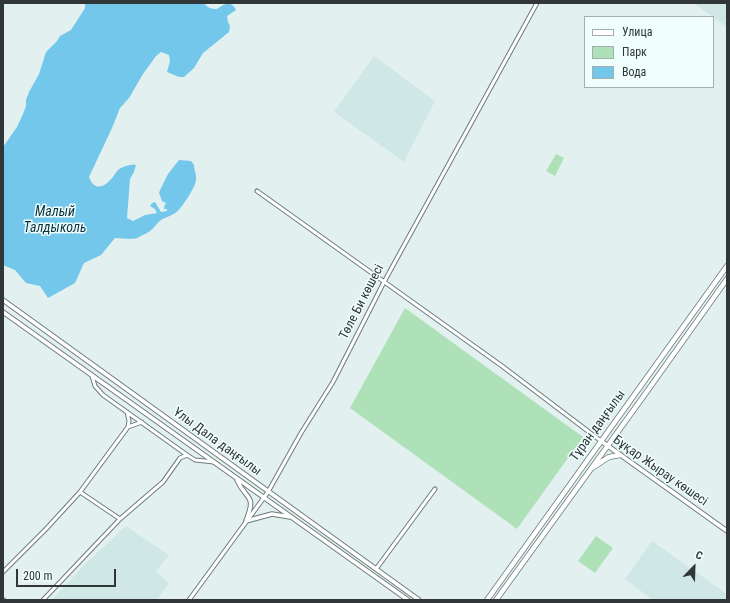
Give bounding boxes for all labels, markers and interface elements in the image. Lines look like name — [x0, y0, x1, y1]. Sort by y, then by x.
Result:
legend — [584, 16, 714, 88]
text: Улица — [622, 25, 652, 39]
text: Парк — [622, 45, 647, 59]
text: Вода — [622, 65, 646, 79]
water label: Малый Талдыколь — [24, 204, 86, 236]
street label: Төле Би көшесі — [336, 262, 388, 342]
street label: Тұран даңғылы — [567, 387, 629, 465]
street label: Ұлы Дала даңғылы — [170, 405, 264, 479]
street label: Бұқар Жырау көшесі — [610, 432, 710, 510]
north arrow — [674, 547, 714, 587]
text: С — [693, 548, 704, 563]
scale bar — [18, 561, 118, 587]
text: 200 m — [23, 569, 53, 583]

